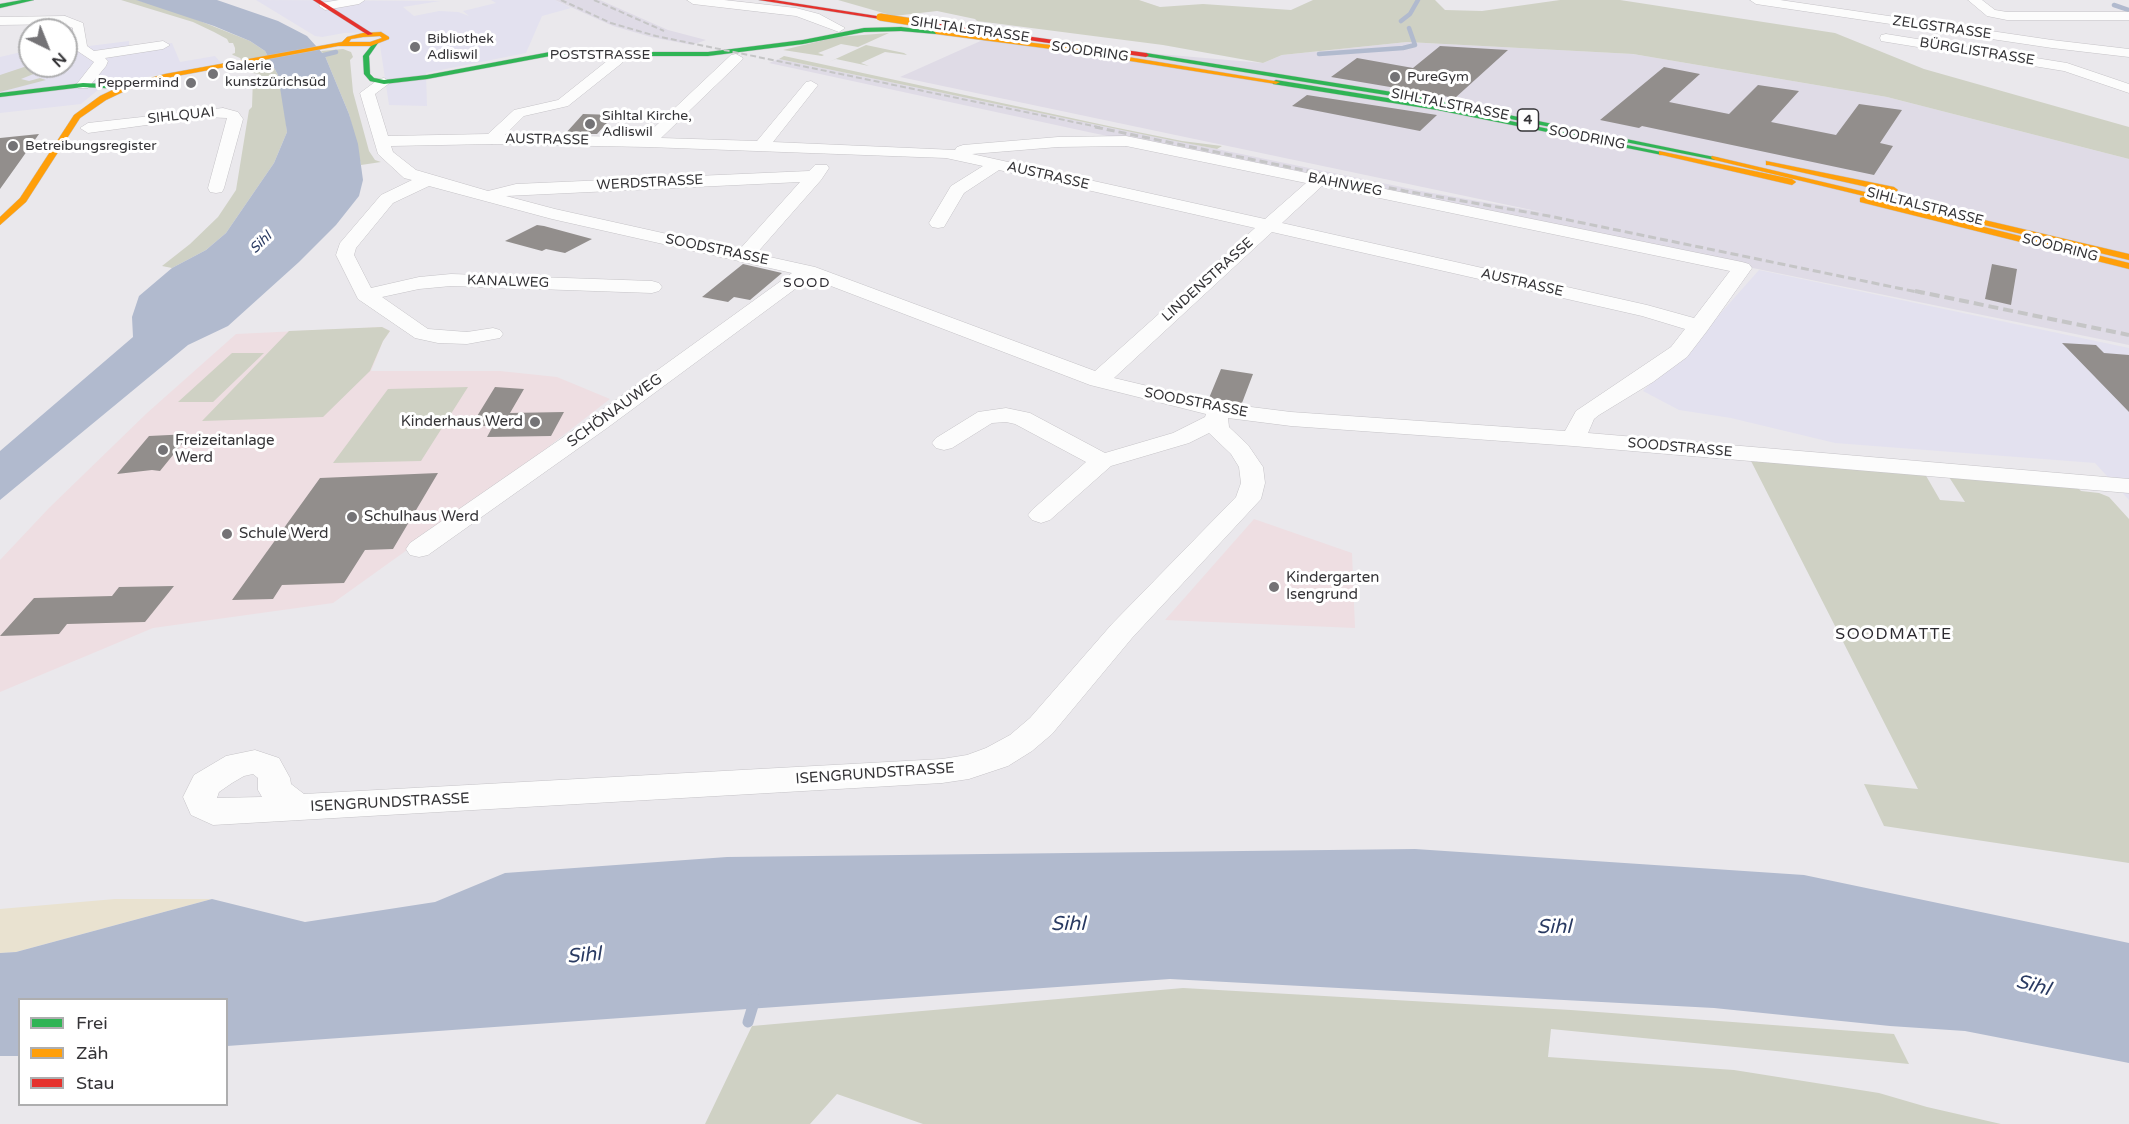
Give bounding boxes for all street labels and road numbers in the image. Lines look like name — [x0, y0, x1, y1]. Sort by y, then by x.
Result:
street label: SIHLTALSTRASSE — [910, 13, 1030, 47]
street label: ZELGSTRASSE — [1891, 13, 1993, 43]
street label: BÜRGLISTRASSE — [1918, 35, 2036, 69]
street label: SOODRING — [1050, 38, 1130, 66]
street label: POSTSTRASSE — [550, 47, 650, 63]
street label: SIHLTALSTRASSE — [1390, 85, 1510, 125]
street label: SIHLQUAI — [147, 104, 215, 128]
road number: 4 — [1518, 109, 1538, 131]
street label: SOODRING — [1547, 122, 1627, 154]
street label: AUSTRASSE — [505, 131, 589, 149]
street label: AUSTRASSE — [1005, 158, 1091, 194]
street label: BAHNWEG — [1306, 170, 1384, 200]
street label: WERDSTRASSE — [596, 172, 704, 194]
street label: SIHLTALSTRASSE — [1865, 184, 1985, 230]
street label: SOODRING — [2020, 230, 2100, 266]
street label: SOODSTRASSE — [664, 231, 770, 269]
street label: LINDENSTRASSE — [1159, 235, 1257, 325]
street label: AUSTRASSE — [1479, 265, 1565, 301]
street label: KANALWEG — [467, 272, 549, 292]
street label: SCHÖNAUWEG — [564, 370, 666, 452]
street label: SOODSTRASSE — [1143, 385, 1249, 421]
street label: SOODSTRASSE — [1627, 435, 1733, 461]
street label: ISENGRUNDSTRASSE — [795, 759, 955, 789]
street label: ISENGRUNDSTRASSE — [310, 790, 470, 816]

